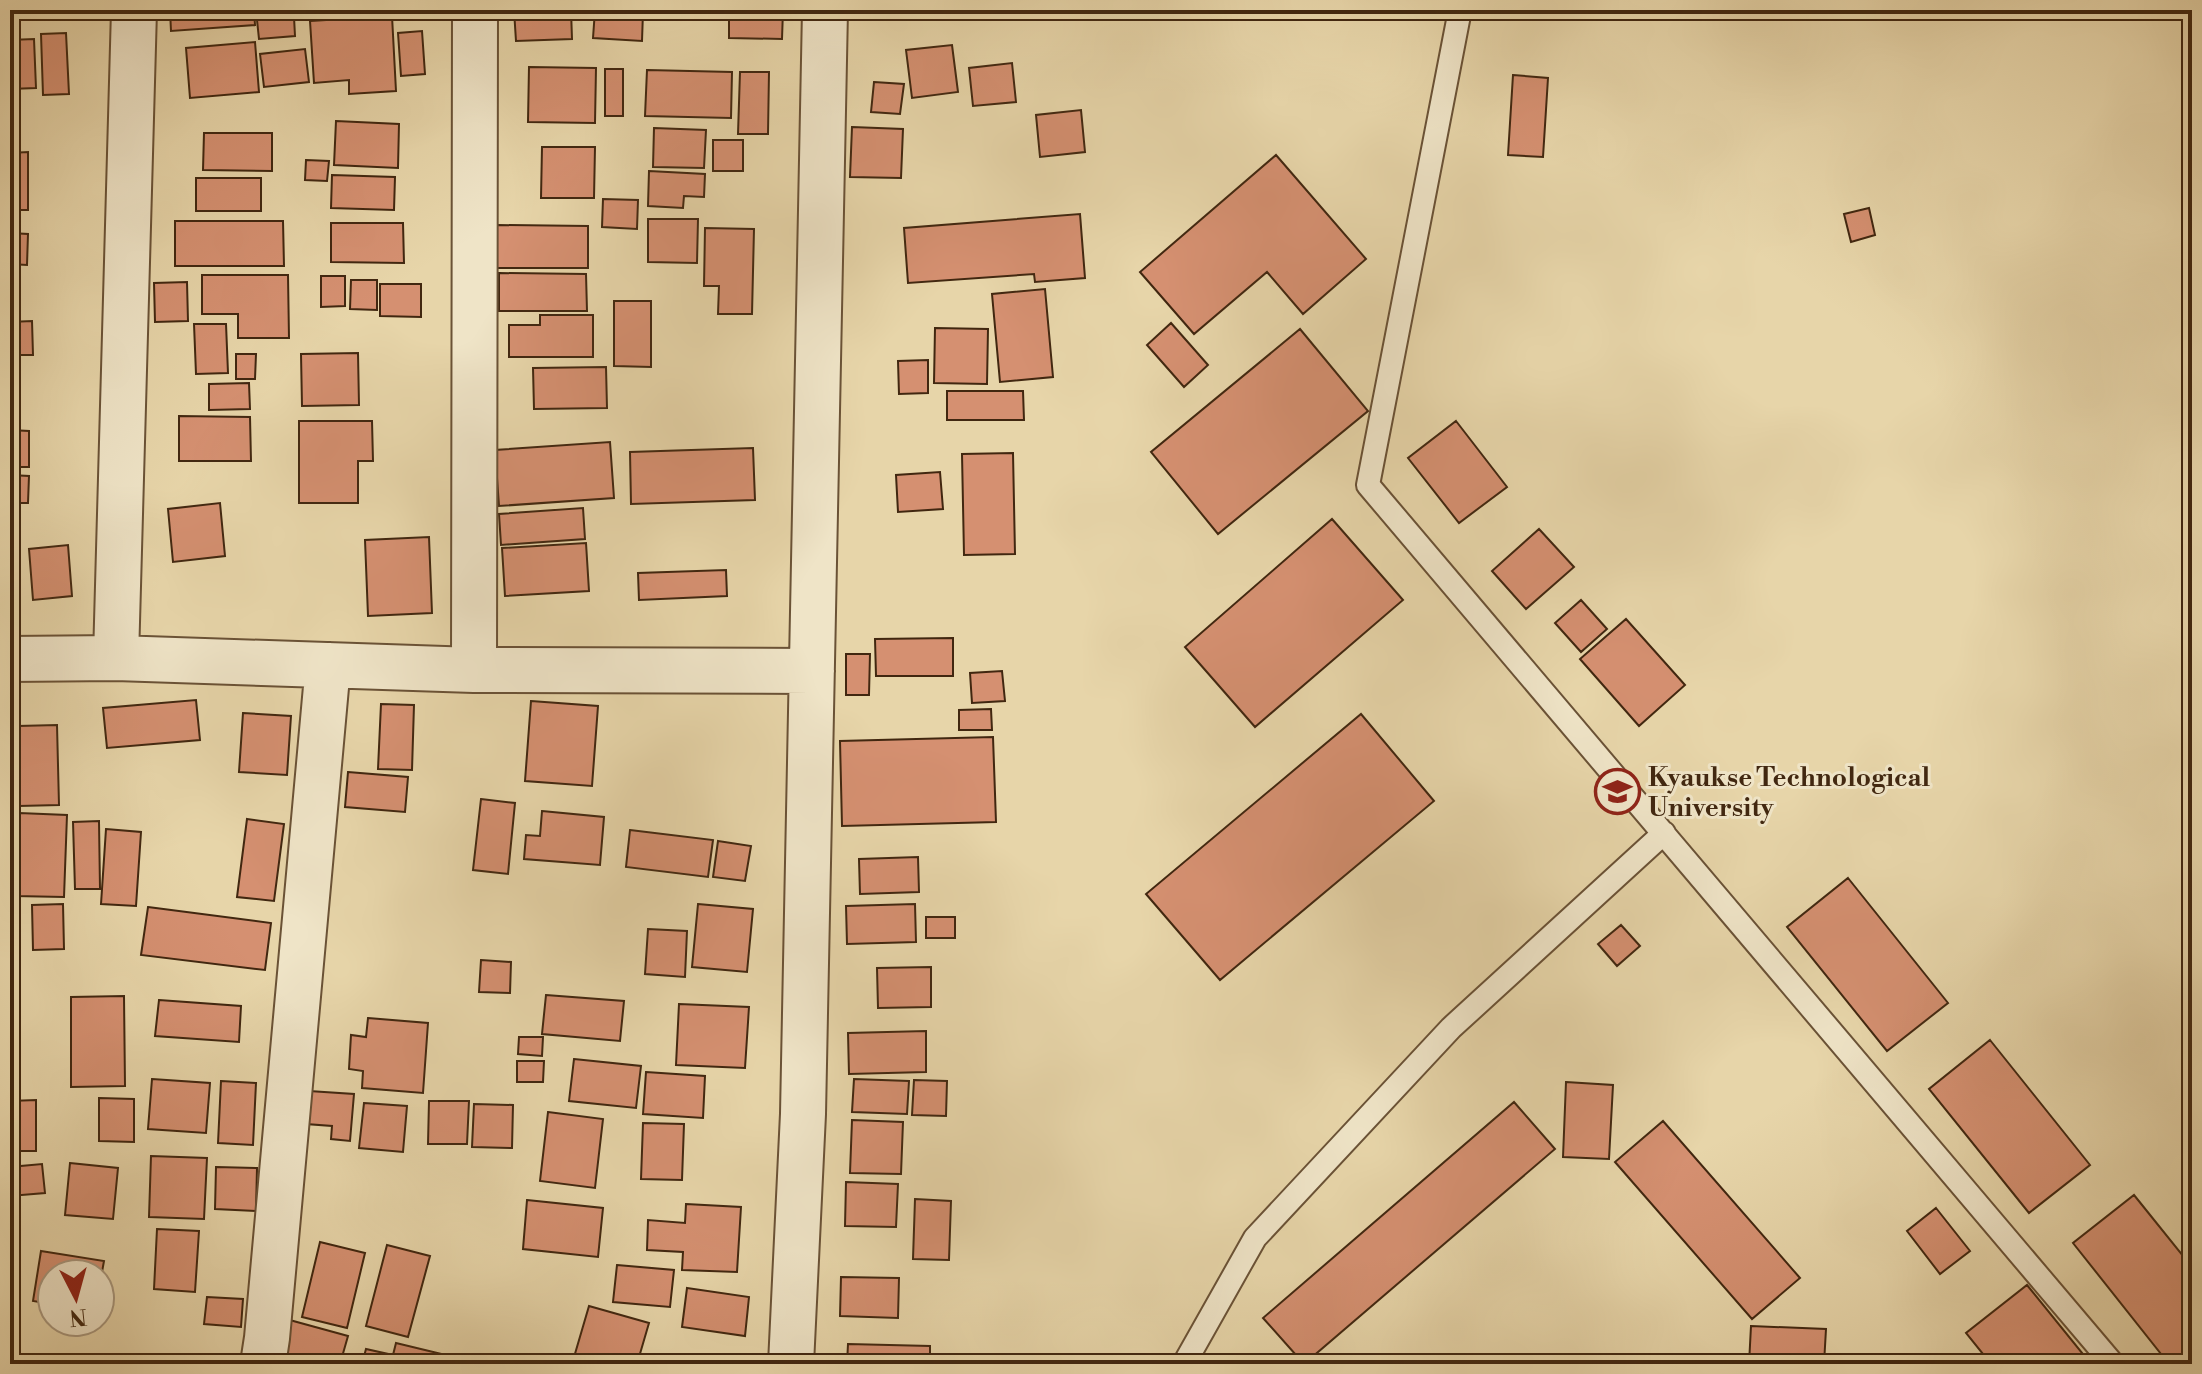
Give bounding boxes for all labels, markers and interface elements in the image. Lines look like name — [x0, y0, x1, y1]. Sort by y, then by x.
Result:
place label: Kyaukse Technological University — [1648, 762, 1931, 824]
school or university icon: Kyaukse Technological University — [1593, 768, 1641, 816]
north arrow — [36, 1258, 116, 1338]
text: N — [67, 1302, 88, 1331]

